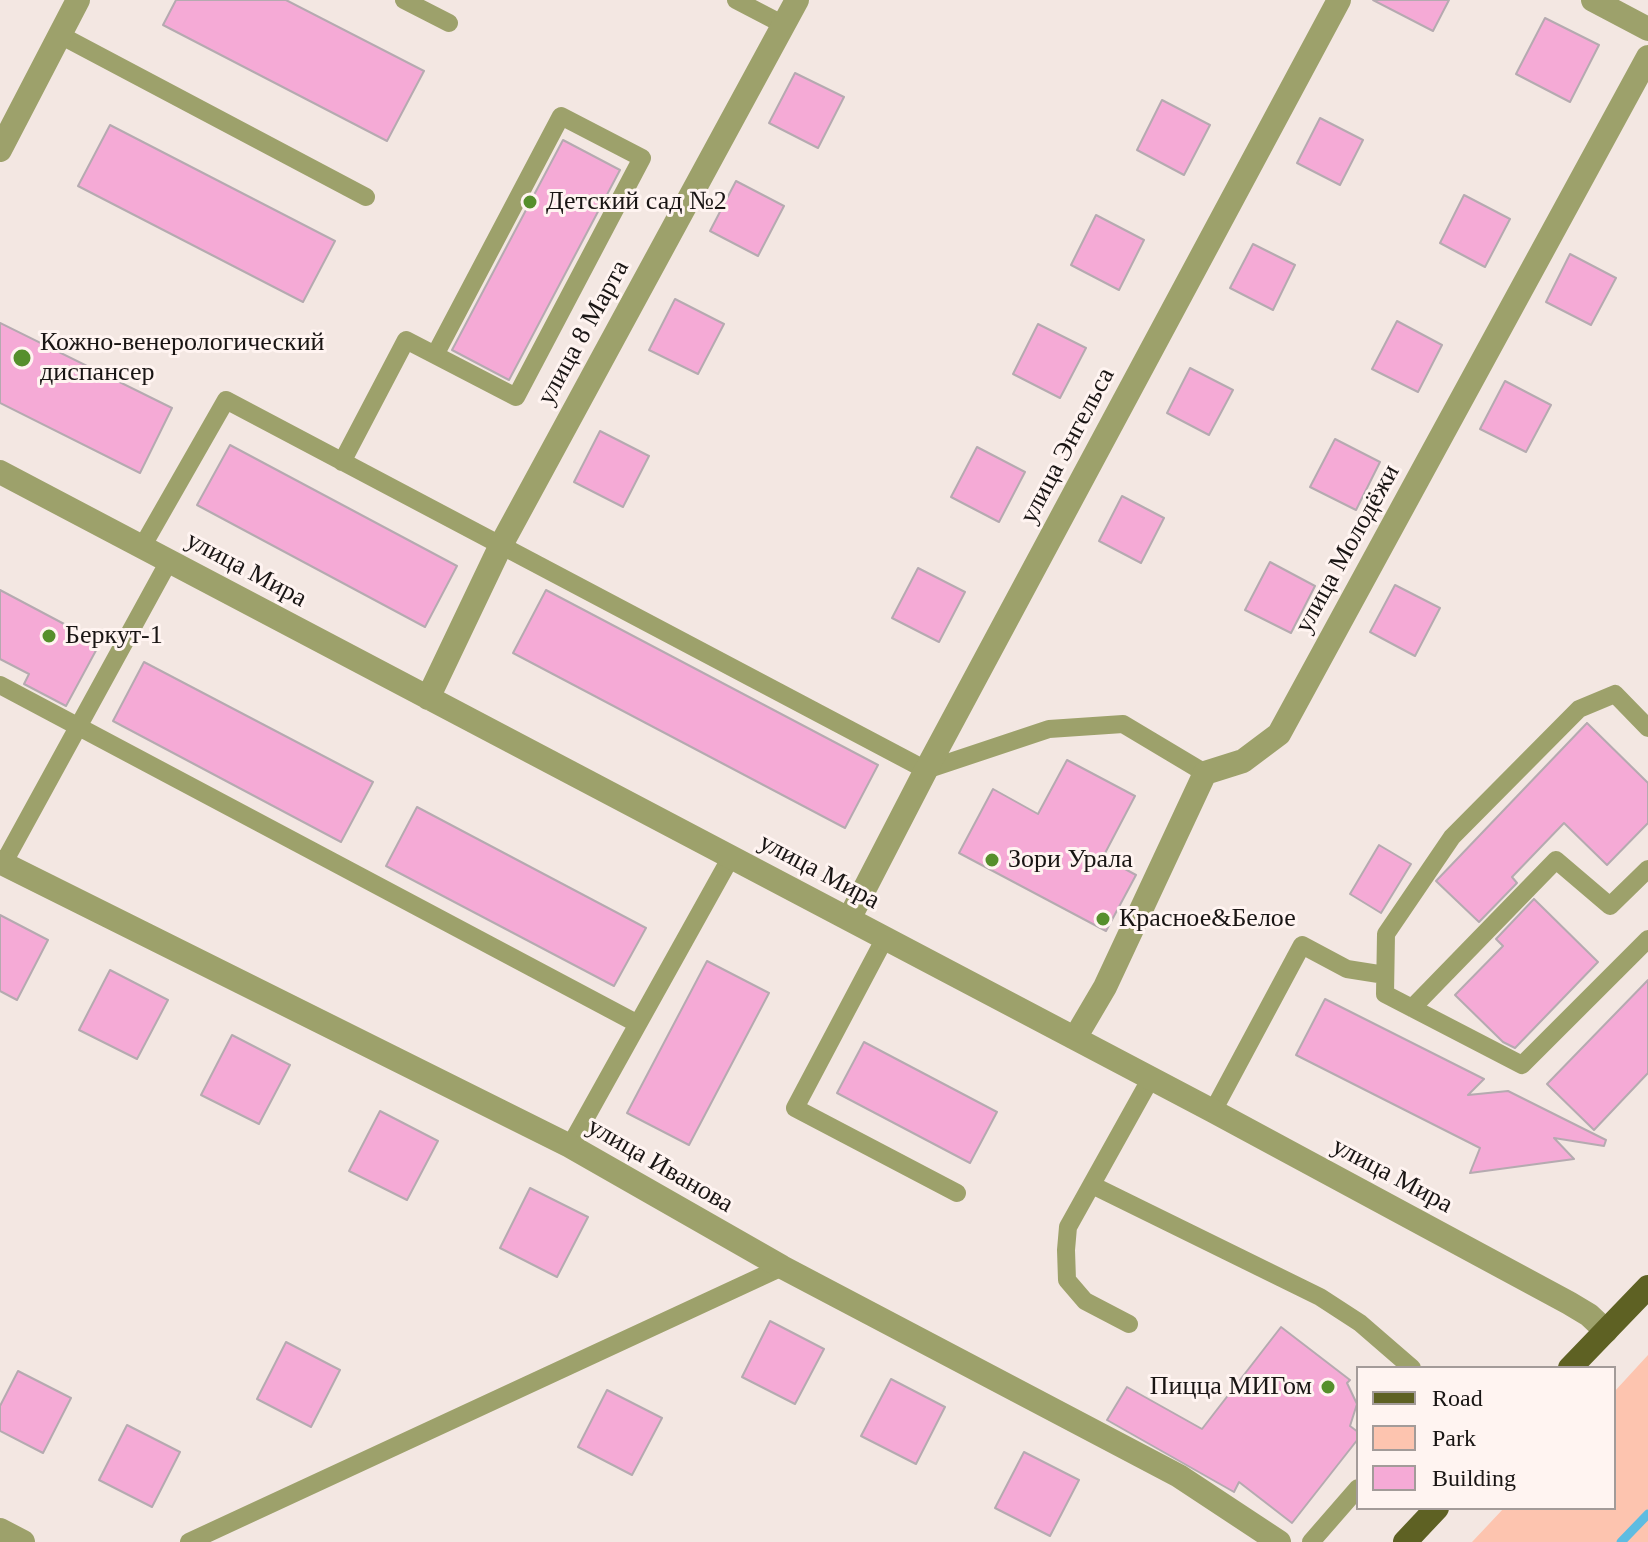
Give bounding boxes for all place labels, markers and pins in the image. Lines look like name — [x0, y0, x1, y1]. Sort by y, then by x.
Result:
place label: Детский сад №2 — [546, 186, 727, 218]
marker: Детский сад №2 — [521, 193, 539, 211]
place label: Кожно-венерологический диспансер — [40, 327, 325, 388]
marker: Кожно-венерологический диспансер — [11, 347, 33, 369]
place label: Беркут-1 — [65, 620, 163, 652]
marker: Беркут-1 — [40, 627, 58, 645]
place label: Зори Урала — [1008, 844, 1133, 876]
marker: Зори Урала — [983, 851, 1001, 869]
place label: Красное&Белое — [1119, 903, 1296, 935]
marker: Красное&Белое — [1094, 910, 1112, 928]
place label: Пицца МИГом — [1150, 1371, 1312, 1403]
marker: Пицца МИГом — [1319, 1378, 1337, 1396]

